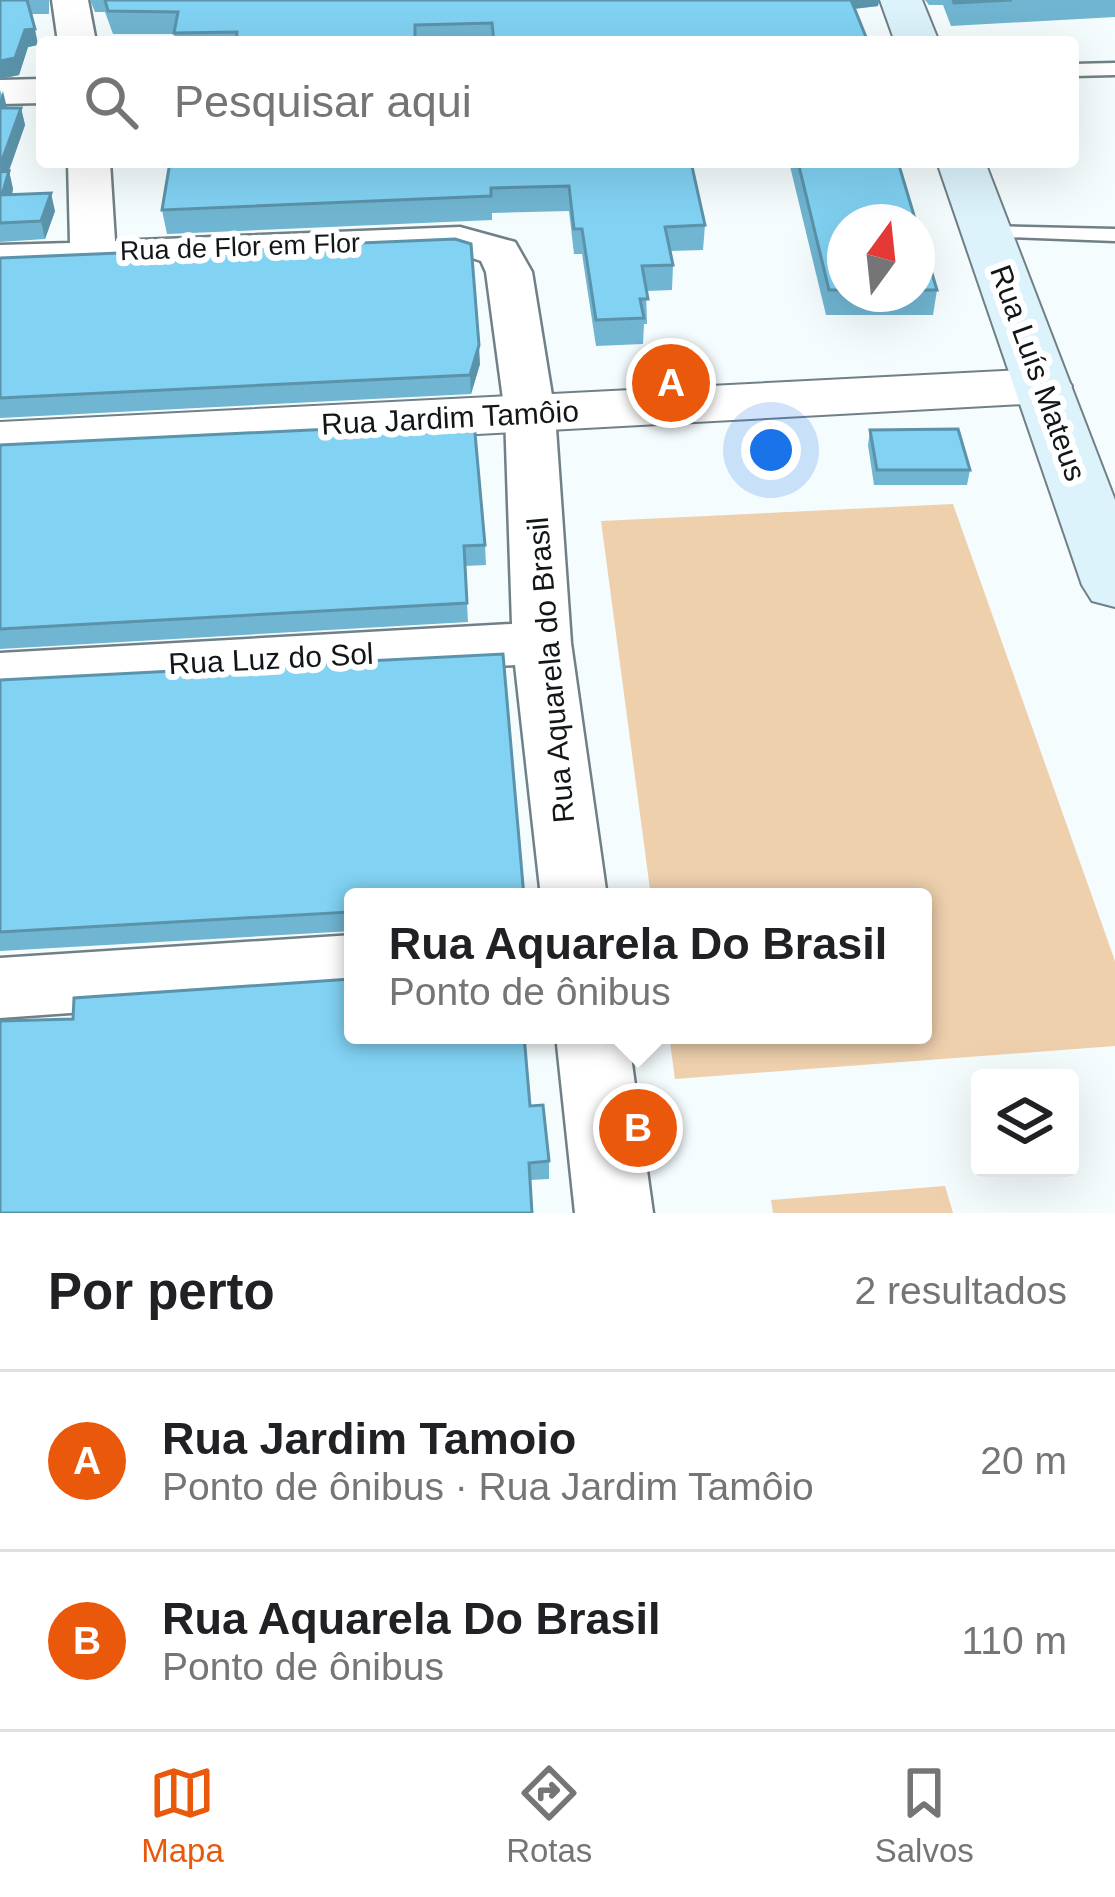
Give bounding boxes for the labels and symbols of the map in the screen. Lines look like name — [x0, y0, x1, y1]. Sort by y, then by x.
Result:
north arrow — [827, 204, 935, 312]
street label: Rua de Flor em Flor — [120, 228, 360, 266]
street label: Rua Luís Mateus — [984, 261, 1093, 485]
pin: A — [632, 338, 710, 428]
street label: Rua Jardim Tamôio — [320, 394, 580, 441]
your location — [741, 420, 801, 480]
street label: Rua Aquarela do Brasil — [521, 516, 580, 824]
street label: Rua Luz do Sol — [168, 637, 374, 680]
pin: B — [599, 1083, 677, 1173]

